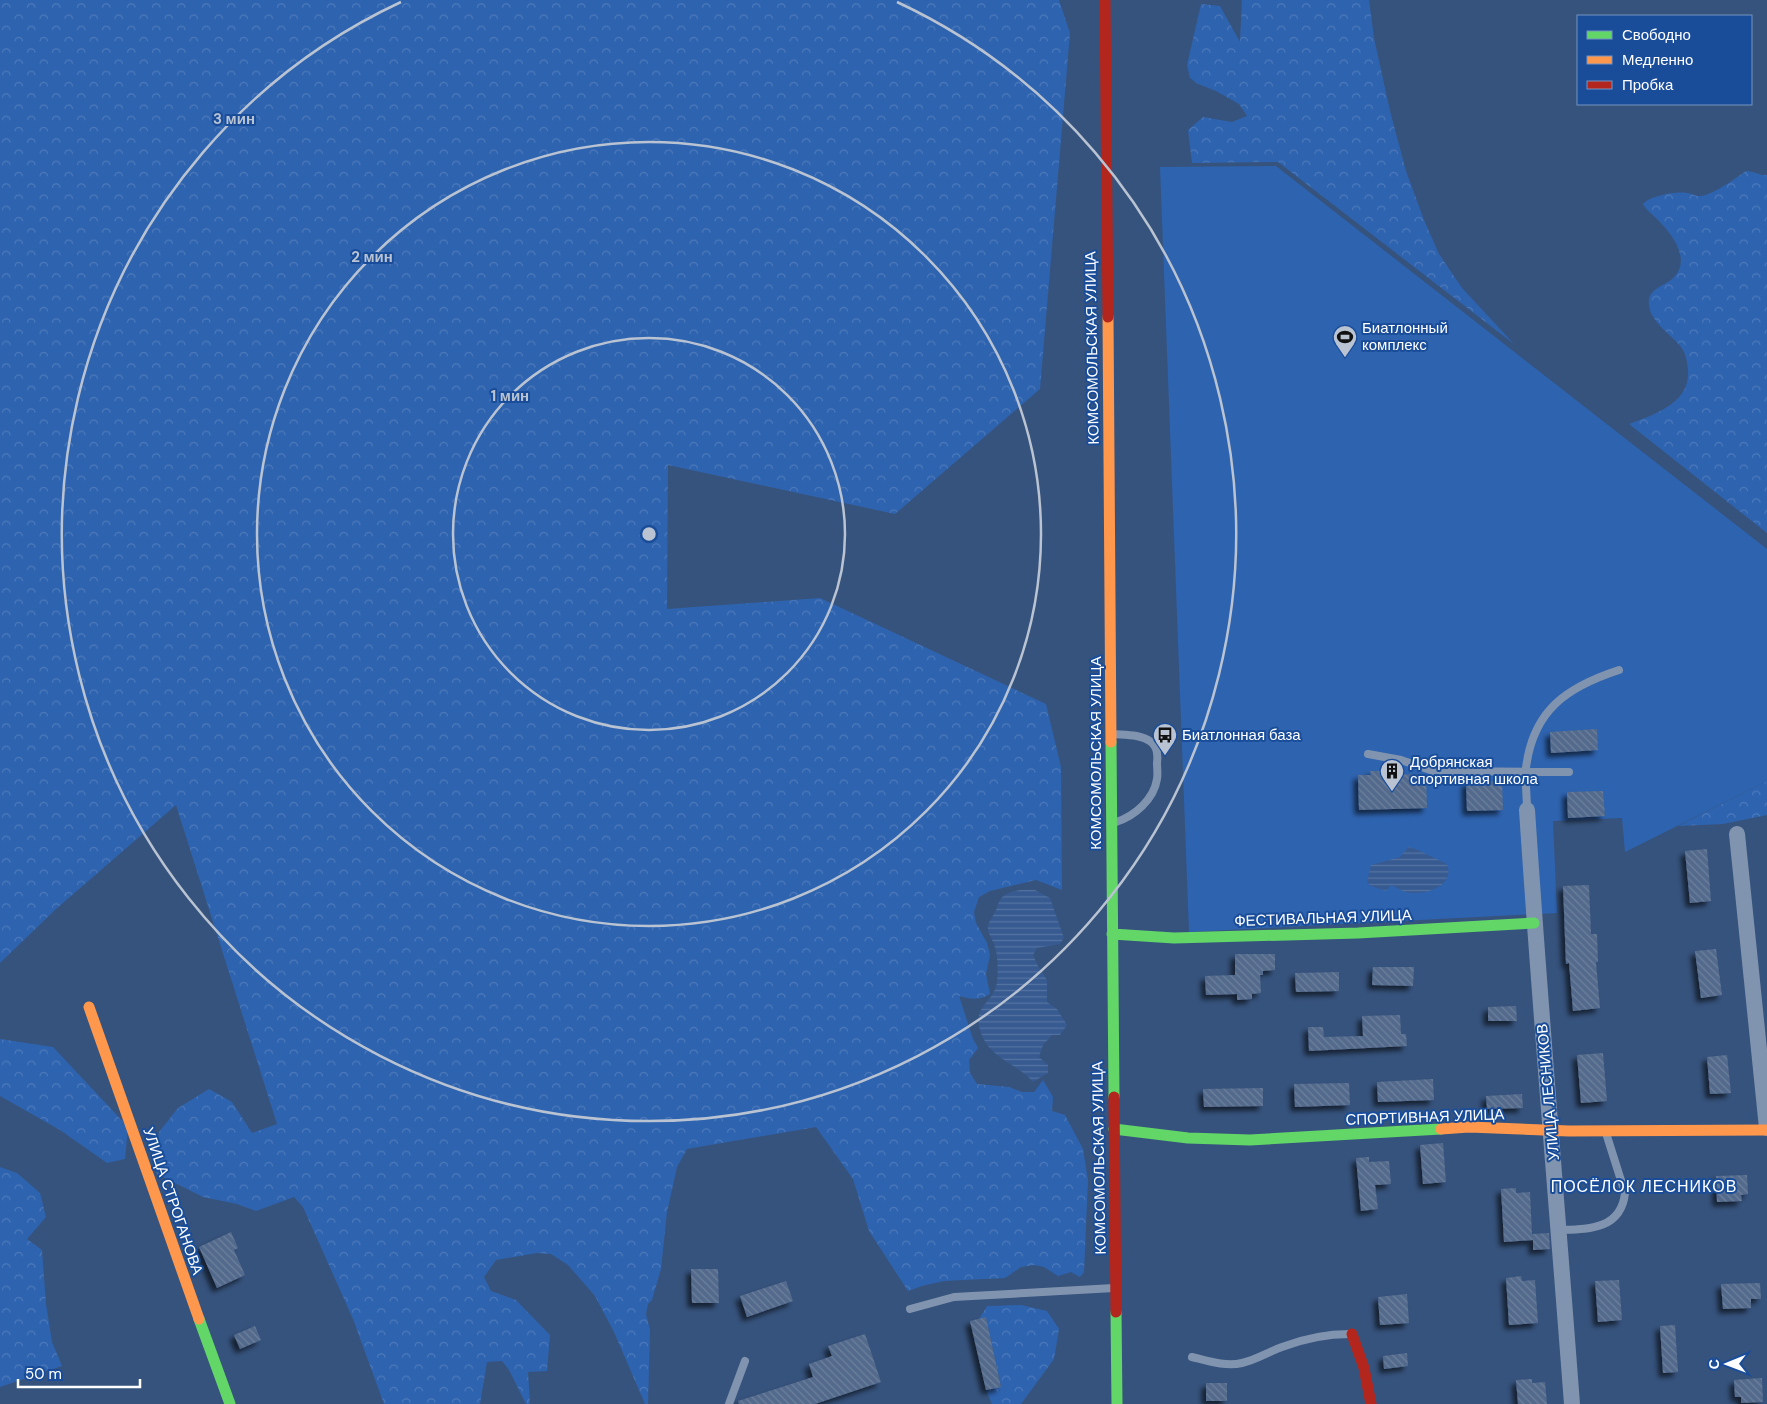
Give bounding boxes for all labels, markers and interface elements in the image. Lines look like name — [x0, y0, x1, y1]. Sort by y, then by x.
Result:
legend — [1577, 15, 1752, 105]
text: Свободно — [1622, 25, 1691, 45]
text: Медленно — [1622, 50, 1693, 70]
text: Пробка — [1622, 75, 1674, 95]
text: 3 мин — [213, 109, 255, 129]
text: 2 мин — [351, 247, 393, 267]
street label: КОМСОМОЛЬСКАЯ УЛИЦА — [1080, 251, 1104, 445]
place label: Биатлонный комплекс — [1362, 318, 1448, 355]
sports icon: Биатлонный комплекс — [1332, 324, 1358, 358]
text: 1 мин — [491, 386, 529, 406]
centre of rings — [640, 525, 658, 543]
street label: КОМСОМОЛЬСКАЯ УЛИЦА — [1086, 656, 1106, 850]
bus stop icon: Биатлонная база — [1152, 722, 1178, 756]
place label: Биатлонная база — [1182, 725, 1301, 745]
place label: Добрянская спортивная школа — [1410, 752, 1538, 789]
building icon: Добрянская спортивная школа — [1379, 758, 1405, 792]
street label: ФЕСТИВАЛЬНАЯ УЛИЦА — [1234, 905, 1412, 931]
street label: УЛИЦА ЛЕСНИКОВ — [1532, 1023, 1564, 1161]
street label: КОМСОМОЛЬСКАЯ УЛИЦА — [1087, 1061, 1111, 1255]
street label: СПОРТИВНАЯ УЛИЦА — [1345, 1104, 1505, 1130]
street label: УЛИЦА СТРОГАНОВА — [138, 1125, 208, 1277]
district label: ПОСЁЛОК ЛЕСНИКОВ — [1551, 1176, 1737, 1197]
north arrow — [1702, 1339, 1752, 1389]
scale bar — [18, 1356, 140, 1388]
text: С — [1705, 1359, 1723, 1369]
text: 50 m — [25, 1364, 62, 1384]

